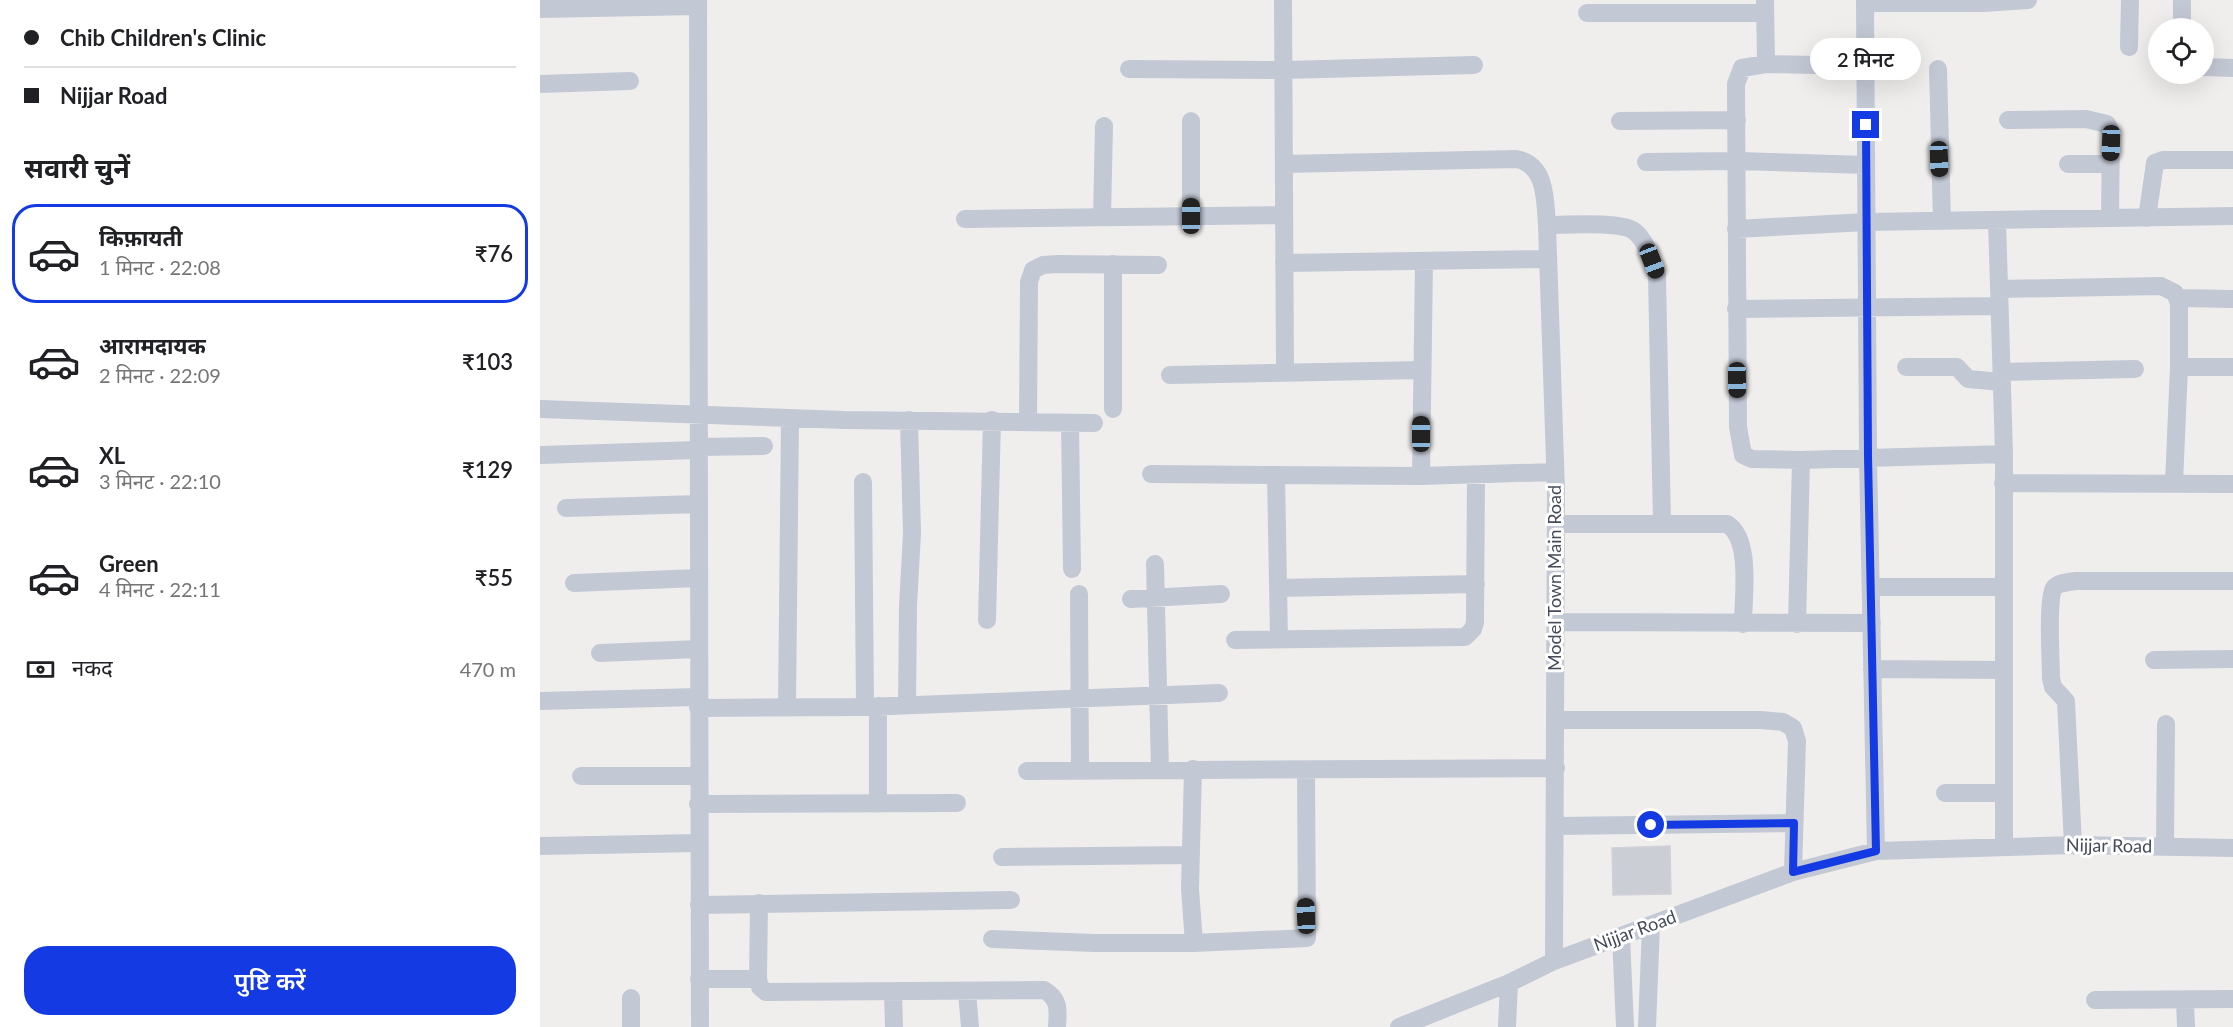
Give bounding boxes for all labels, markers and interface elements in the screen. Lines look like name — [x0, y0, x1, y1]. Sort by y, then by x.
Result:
map controls — [2148, 18, 2214, 84]
button: locate — [2148, 18, 2214, 84]
text: Chib Children's Clinic — [60, 24, 266, 51]
callout: 2 मिनट — [1810, 38, 1922, 80]
text: 2 मिनट — [1837, 47, 1894, 71]
text: Nijjar Road — [60, 82, 168, 109]
route end — [1852, 111, 1879, 138]
car — [2101, 125, 2121, 161]
car — [1929, 141, 1949, 177]
text: सवारी चुनें — [24, 151, 130, 184]
car — [1182, 198, 1200, 234]
text: किफ़ायती — [99, 224, 183, 251]
icon: car — [27, 227, 81, 281]
text: ₹76 — [475, 240, 513, 267]
car — [1637, 241, 1667, 281]
text: 1 मिनट · 22:08 — [99, 255, 221, 279]
text: आरामदायक — [99, 332, 206, 359]
icon: car — [27, 335, 81, 389]
text: ₹103 — [462, 348, 513, 375]
car — [1728, 362, 1746, 398]
text: 2 मिनट · 22:09 — [99, 363, 221, 387]
car — [1412, 416, 1430, 452]
text: XL — [99, 442, 125, 469]
icon: car — [27, 443, 81, 497]
text: ₹129 — [462, 456, 513, 483]
text: 3 मिनट · 22:10 — [99, 469, 221, 493]
street label: Model Town Main Road — [1543, 485, 1565, 671]
text: Green — [99, 550, 159, 577]
icon: car — [27, 551, 81, 605]
text: ₹55 — [475, 564, 513, 591]
text: 4 मिनट · 22:11 — [99, 577, 221, 601]
icon: cash — [24, 653, 57, 686]
text: नकद — [72, 654, 113, 681]
text: 470 m — [460, 657, 516, 681]
route start — [1637, 811, 1664, 838]
street label: Nijjar Road — [2066, 833, 2152, 857]
car — [1296, 898, 1316, 934]
street label: Nijjar Road — [1590, 905, 1679, 955]
button: पुष्टि करें — [24, 946, 516, 1015]

